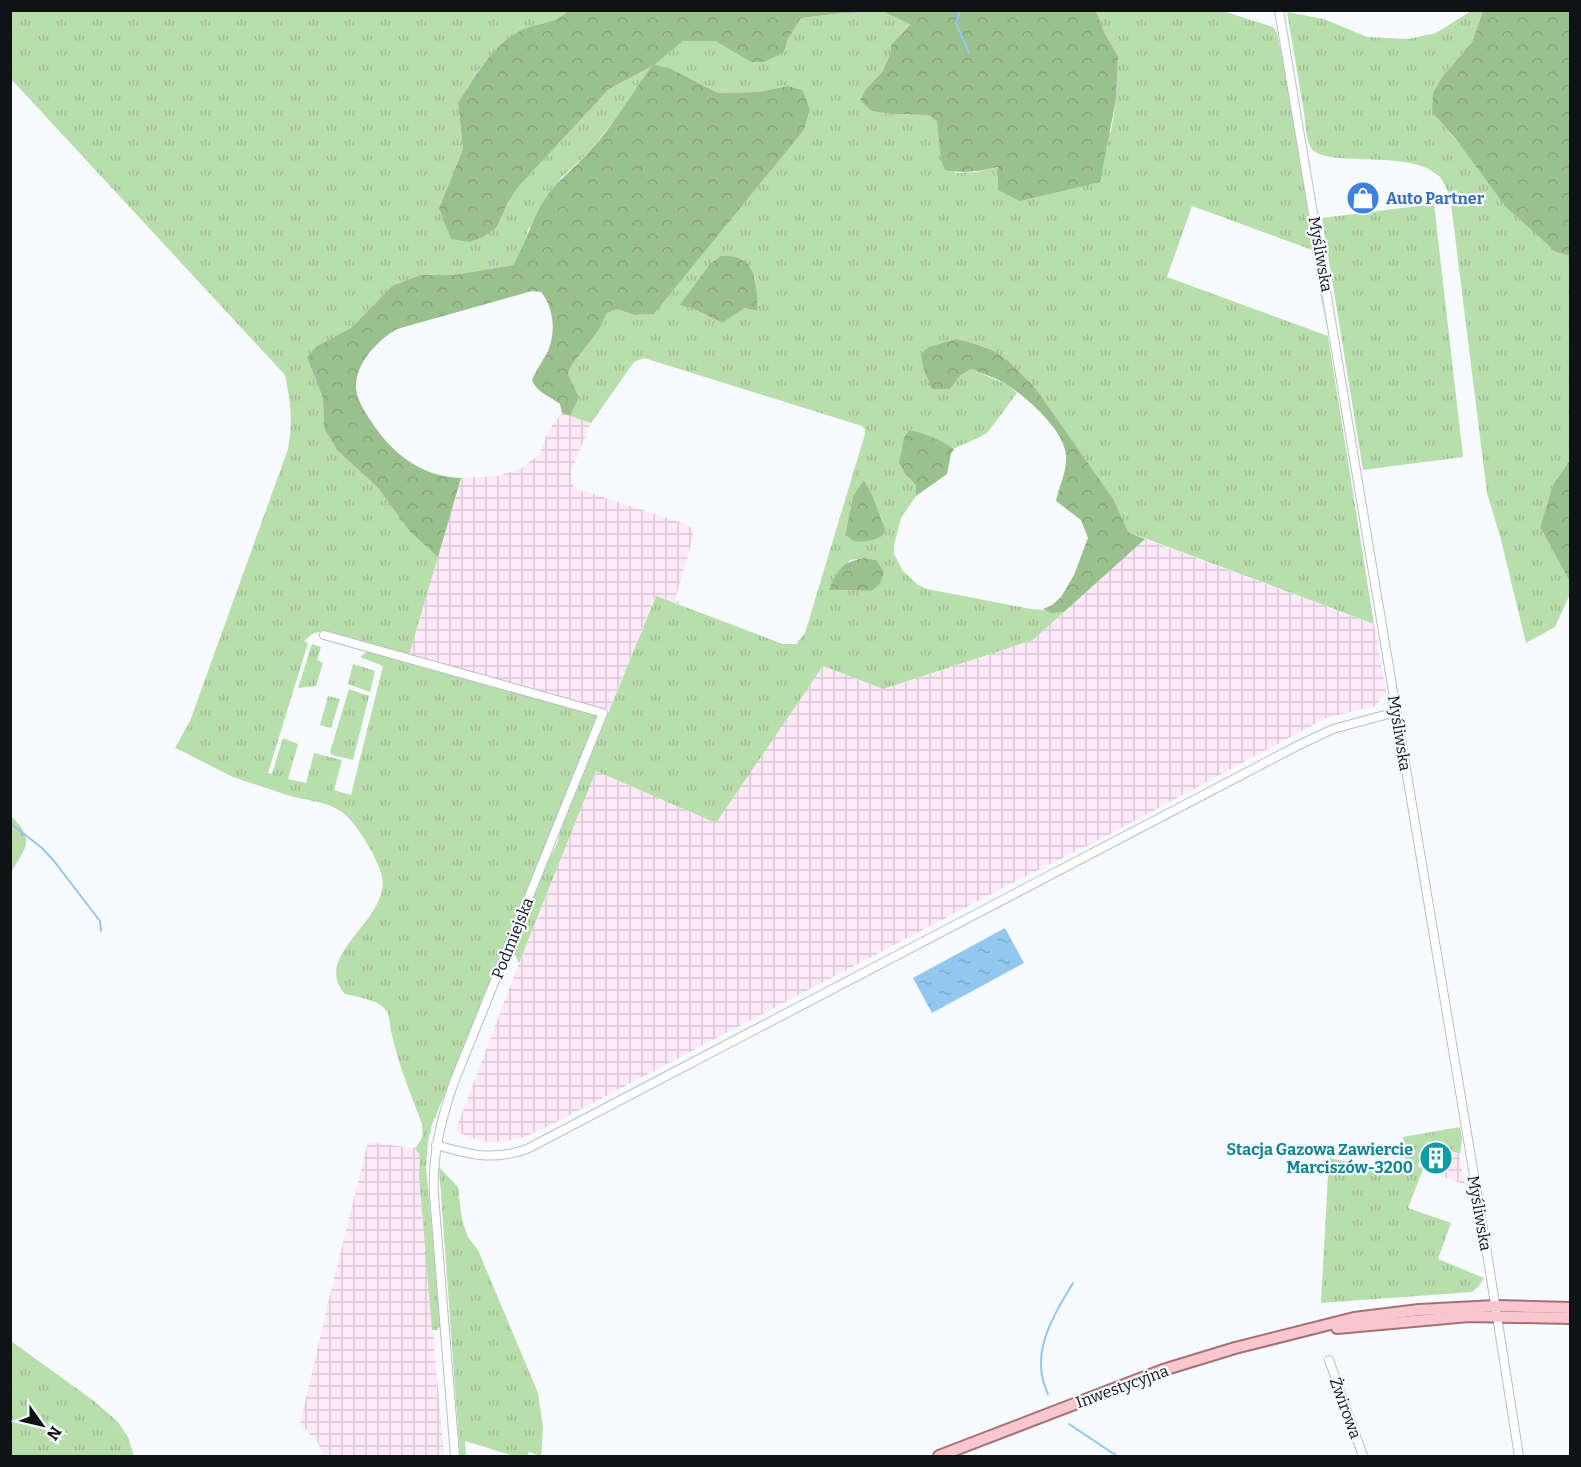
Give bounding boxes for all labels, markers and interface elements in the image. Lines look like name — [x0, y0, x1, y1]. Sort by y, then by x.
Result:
shop icon: Auto Partner — [1345, 180, 1381, 216]
place label: Auto Partner — [1386, 189, 1485, 208]
street label: Myśliwska — [1305, 215, 1337, 294]
street label: Myśliwska — [1384, 694, 1415, 772]
street label: Podmiejska — [488, 895, 537, 982]
place label: Stacja Gazowa Zawiercie Marciszów-3200 — [1227, 1140, 1413, 1177]
building icon: Stacja Gazowa Zawiercie Marciszów-3200 — [1418, 1140, 1454, 1176]
street label: Myśliwska — [1464, 1174, 1496, 1253]
street label: Inwestycyjna — [1073, 1361, 1171, 1412]
street label: Żwirowa — [1326, 1375, 1365, 1442]
north arrow — [12, 1395, 72, 1455]
text: N — [43, 1423, 65, 1444]

